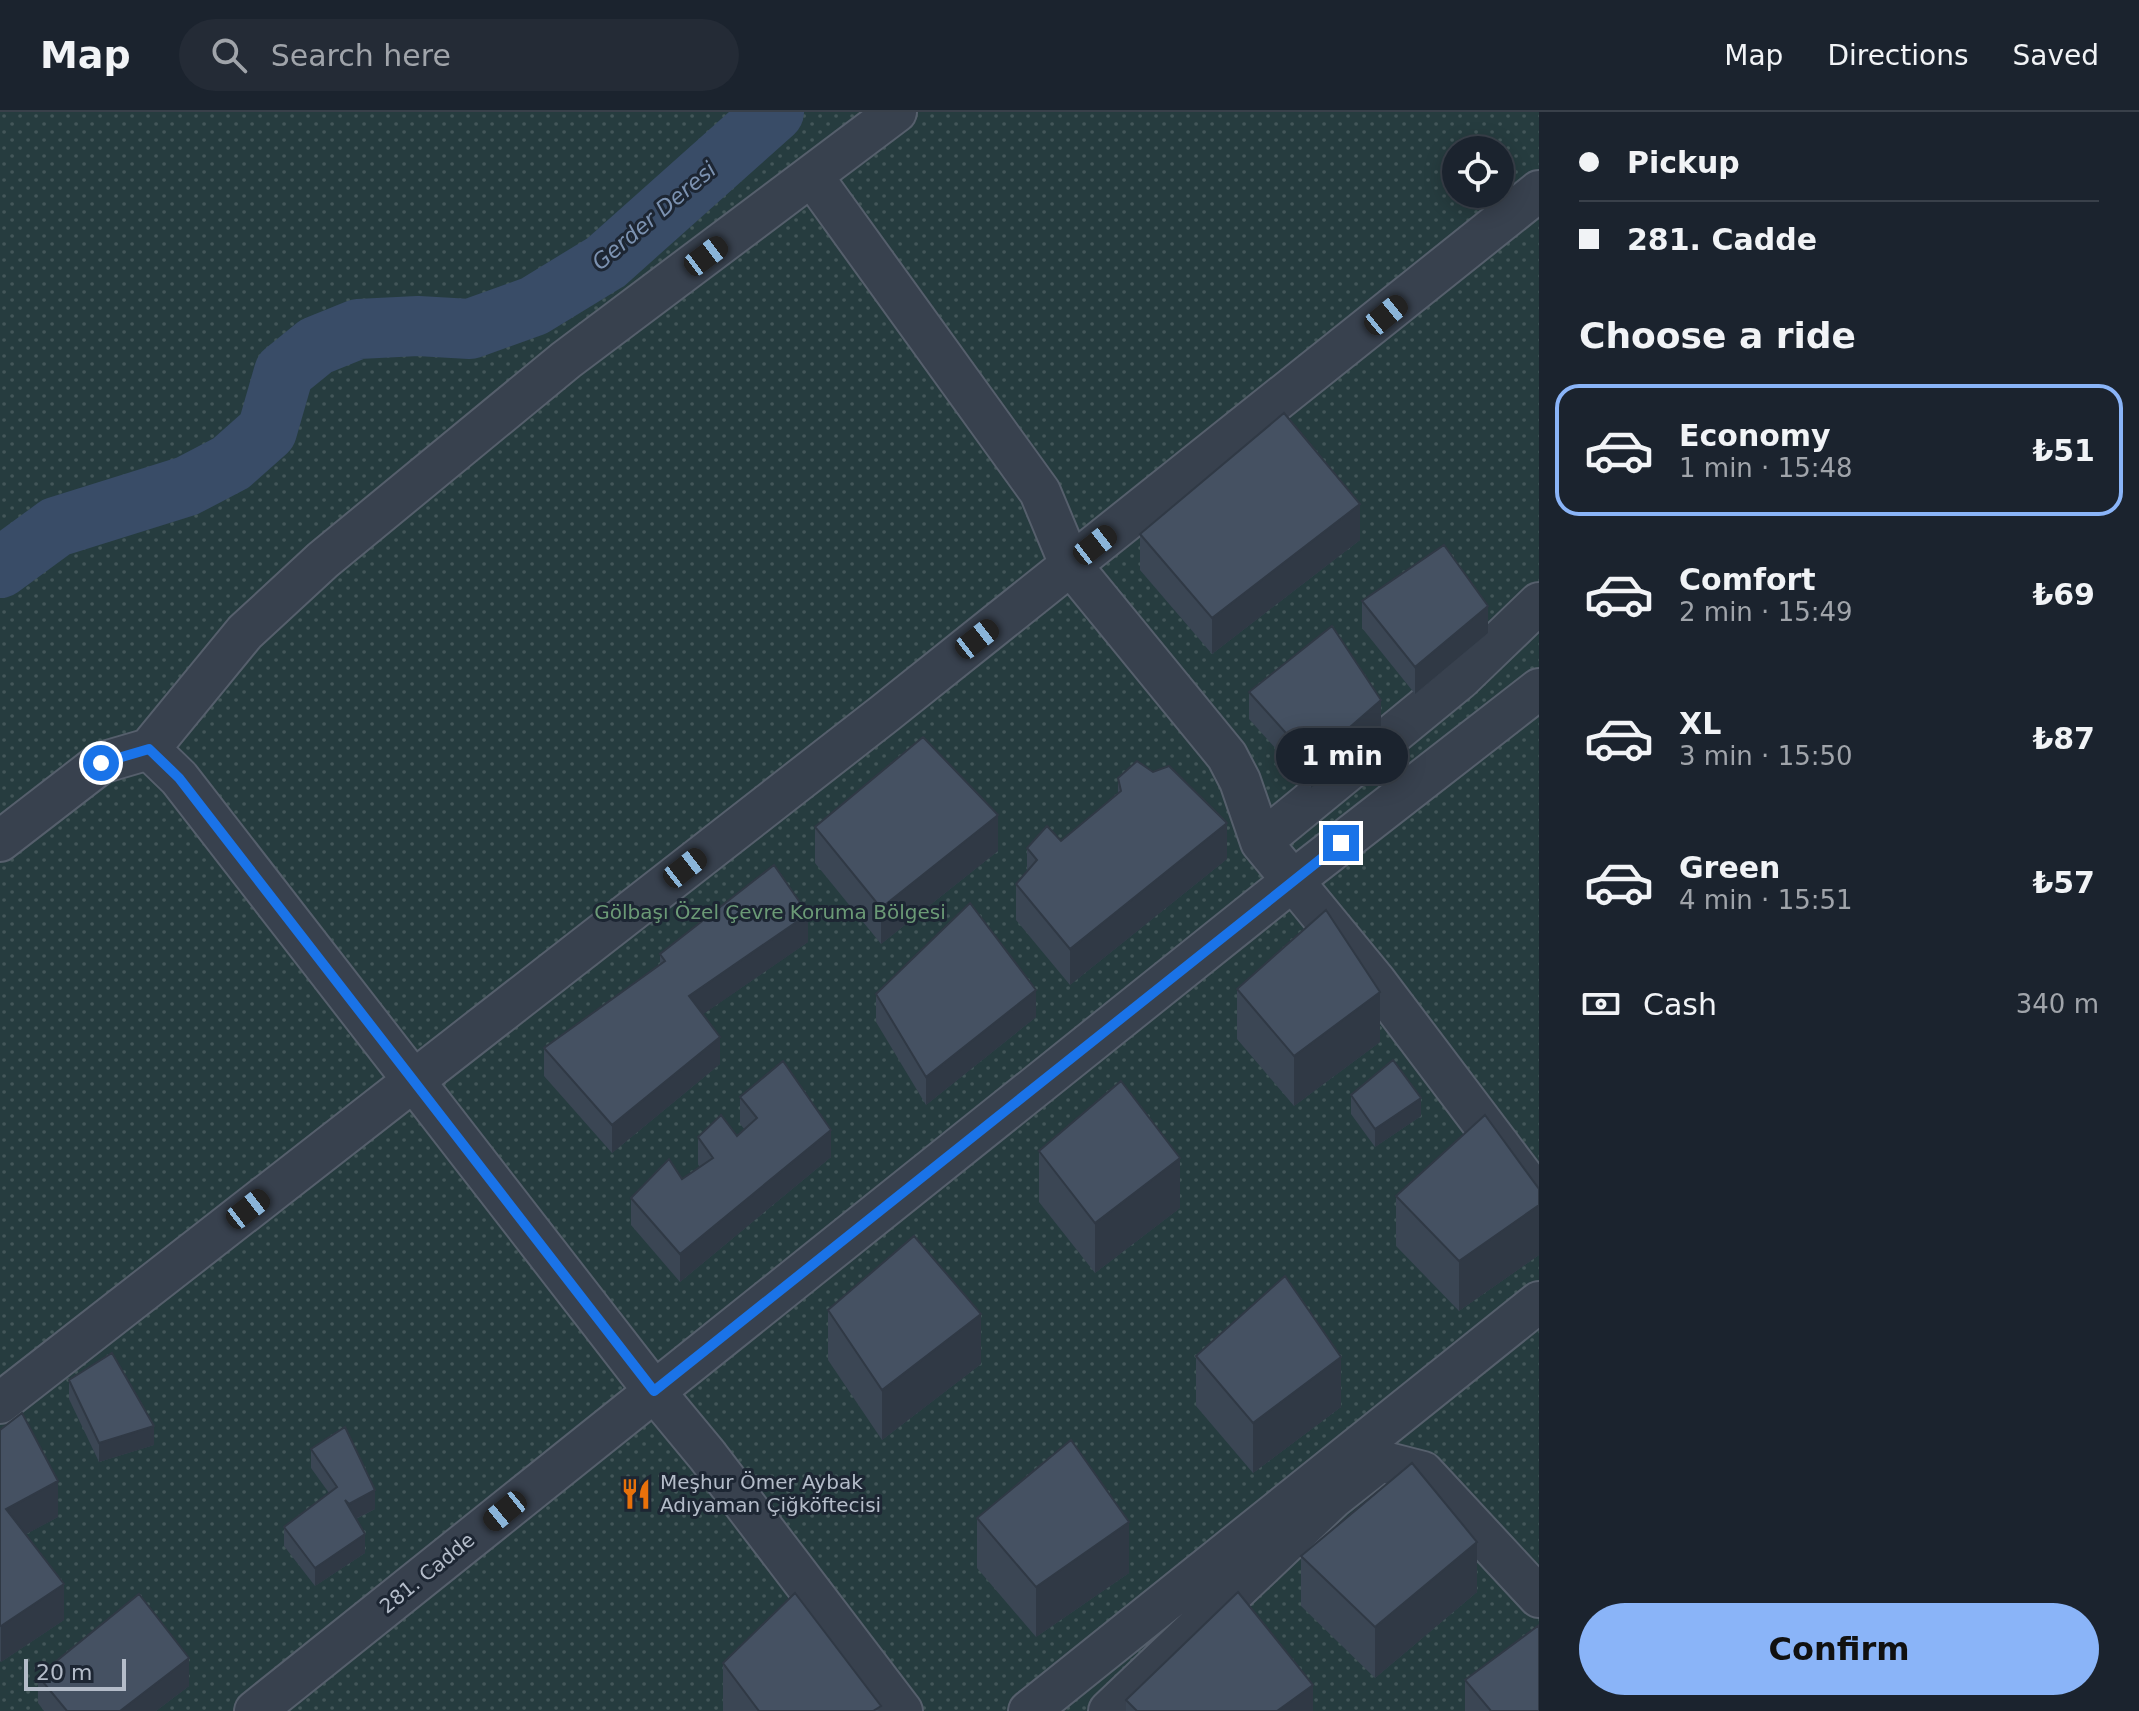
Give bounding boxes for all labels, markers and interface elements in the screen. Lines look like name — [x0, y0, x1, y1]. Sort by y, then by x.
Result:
search box — [179, 19, 739, 91]
text: Map — [40, 33, 131, 77]
icon: search — [207, 33, 251, 77]
text: Search here — [271, 38, 451, 73]
text: Map — [1724, 39, 1783, 72]
text: Directions — [1827, 39, 1968, 72]
text: Saved — [2012, 39, 2099, 72]
map controls — [1442, 136, 1514, 208]
button: locate — [1442, 136, 1514, 208]
text: Pickup — [1627, 145, 1740, 180]
water label: Gerder Deresi — [587, 157, 721, 275]
text: 281. Cadde — [1627, 222, 1817, 257]
car — [680, 232, 732, 280]
car — [1360, 291, 1412, 339]
text: Choose a ride — [1579, 315, 1856, 356]
icon: car — [1583, 414, 1655, 486]
text: Economy — [1679, 418, 1831, 453]
text: ₺51 — [2032, 433, 2095, 468]
text: 1 min · 15:48 — [1679, 453, 1853, 483]
car — [1069, 521, 1121, 569]
icon: car — [1583, 558, 1655, 630]
text: Comfort — [1679, 562, 1816, 597]
text: ₺69 — [2032, 577, 2095, 612]
text: 2 min · 15:49 — [1679, 597, 1853, 627]
car — [951, 615, 1003, 663]
icon: car — [1583, 702, 1655, 774]
text: XL — [1679, 706, 1721, 741]
text: ₺87 — [2032, 721, 2095, 756]
callout: 1 min — [1275, 727, 1407, 783]
text: 1 min — [1301, 741, 1383, 771]
text: 3 min · 15:50 — [1679, 741, 1853, 771]
route start — [83, 745, 119, 781]
route end — [1323, 825, 1359, 861]
car — [659, 844, 711, 892]
icon: car — [1583, 846, 1655, 918]
text: Green — [1679, 850, 1780, 885]
text: ₺57 — [2032, 865, 2095, 900]
text: 4 min · 15:51 — [1679, 885, 1853, 915]
park label: Gölbaşı Özel Çevre Koruma Bölgesi — [594, 900, 946, 924]
icon: cash — [1579, 982, 1623, 1026]
text: Cash — [1643, 987, 1717, 1022]
text: 340 m — [2016, 989, 2099, 1019]
car — [222, 1185, 274, 1233]
place label: Meşhur Ömer Aybak Adıyaman Çiğköftecisi — [660, 1470, 881, 1517]
restaurant icon: Meşhur Ömer Aybak Adıyaman Çiğköftecisi — [619, 1477, 653, 1511]
car — [479, 1487, 531, 1535]
street label: 281. Cadde — [375, 1528, 479, 1618]
button: Confirm — [1579, 1603, 2099, 1695]
scale bar — [24, 1655, 126, 1691]
text: 20 m — [36, 1660, 92, 1685]

